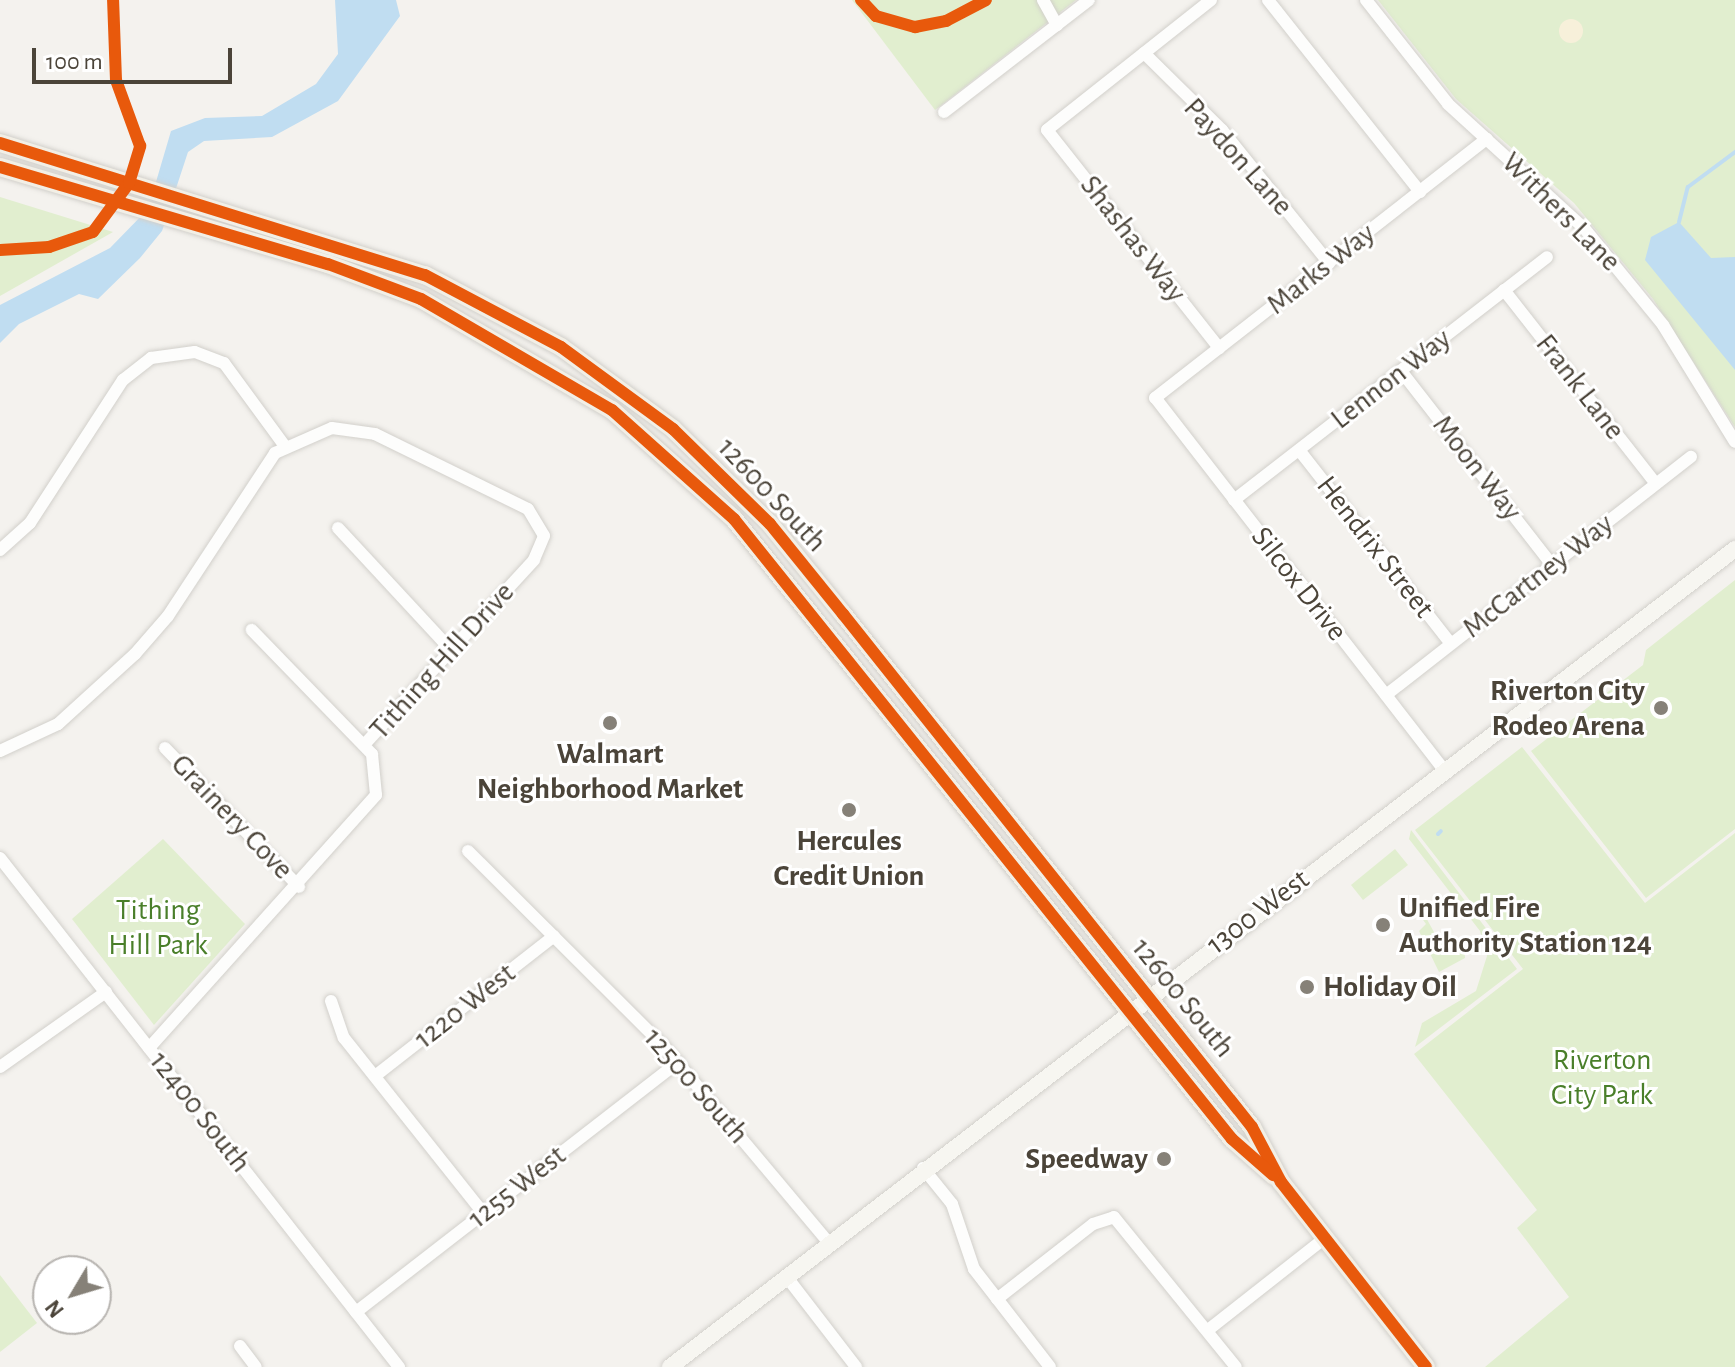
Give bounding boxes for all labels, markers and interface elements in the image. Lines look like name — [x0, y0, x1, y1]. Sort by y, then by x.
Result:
scale bar — [36, 32, 236, 82]
text: 100 m — [46, 50, 103, 74]
street label: Paydon Lane — [1176, 91, 1300, 223]
street label: Withers Lane — [1494, 145, 1628, 279]
street label: Shashas Way — [1072, 168, 1194, 310]
street label: Marks Way — [1260, 215, 1382, 323]
street label: Lennon Way — [1324, 321, 1458, 437]
street label: Frank Lane — [1528, 327, 1632, 447]
street label: Moon Way — [1425, 408, 1529, 528]
street label: 12600 South — [710, 430, 834, 560]
street label: Hendrix Street — [1308, 469, 1442, 625]
street label: McCartney Way — [1455, 506, 1621, 646]
street label: Silcox Drive — [1243, 520, 1355, 648]
street label: Tithing Hill Drive — [362, 575, 522, 747]
place label: Riverton City Rodeo Arena — [1490, 673, 1645, 744]
marker: Riverton City Rodeo Arena — [1652, 699, 1670, 717]
marker: Walmart Neighborhood Market — [601, 714, 619, 732]
place label: Walmart Neighborhood Market — [477, 736, 743, 806]
street label: Grainery Cove — [163, 747, 301, 887]
marker: Hercules Credit Union — [840, 801, 858, 819]
place label: Hercules Credit Union — [774, 823, 924, 894]
street label: 1300 West — [1200, 862, 1316, 962]
place label: Unified Fire Authority Station 124 — [1399, 890, 1652, 960]
park label: Tithing Hill Park — [108, 892, 208, 962]
marker: Unified Fire Authority Station 124 — [1374, 916, 1392, 934]
street label: 12600 South — [1124, 931, 1242, 1065]
street label: 1220 West — [407, 955, 523, 1057]
place label: Holiday Oil — [1323, 969, 1457, 1005]
marker: Holiday Oil — [1298, 978, 1316, 996]
street label: 12500 South — [636, 1021, 756, 1151]
park label: Riverton City Park — [1551, 1042, 1653, 1112]
street label: 12400 South — [142, 1044, 258, 1180]
street label: 1255 West — [461, 1138, 573, 1236]
place label: Speedway — [1025, 1141, 1148, 1177]
marker: Speedway — [1155, 1150, 1173, 1168]
north arrow — [32, 1255, 112, 1335]
text: N — [41, 1296, 68, 1321]

